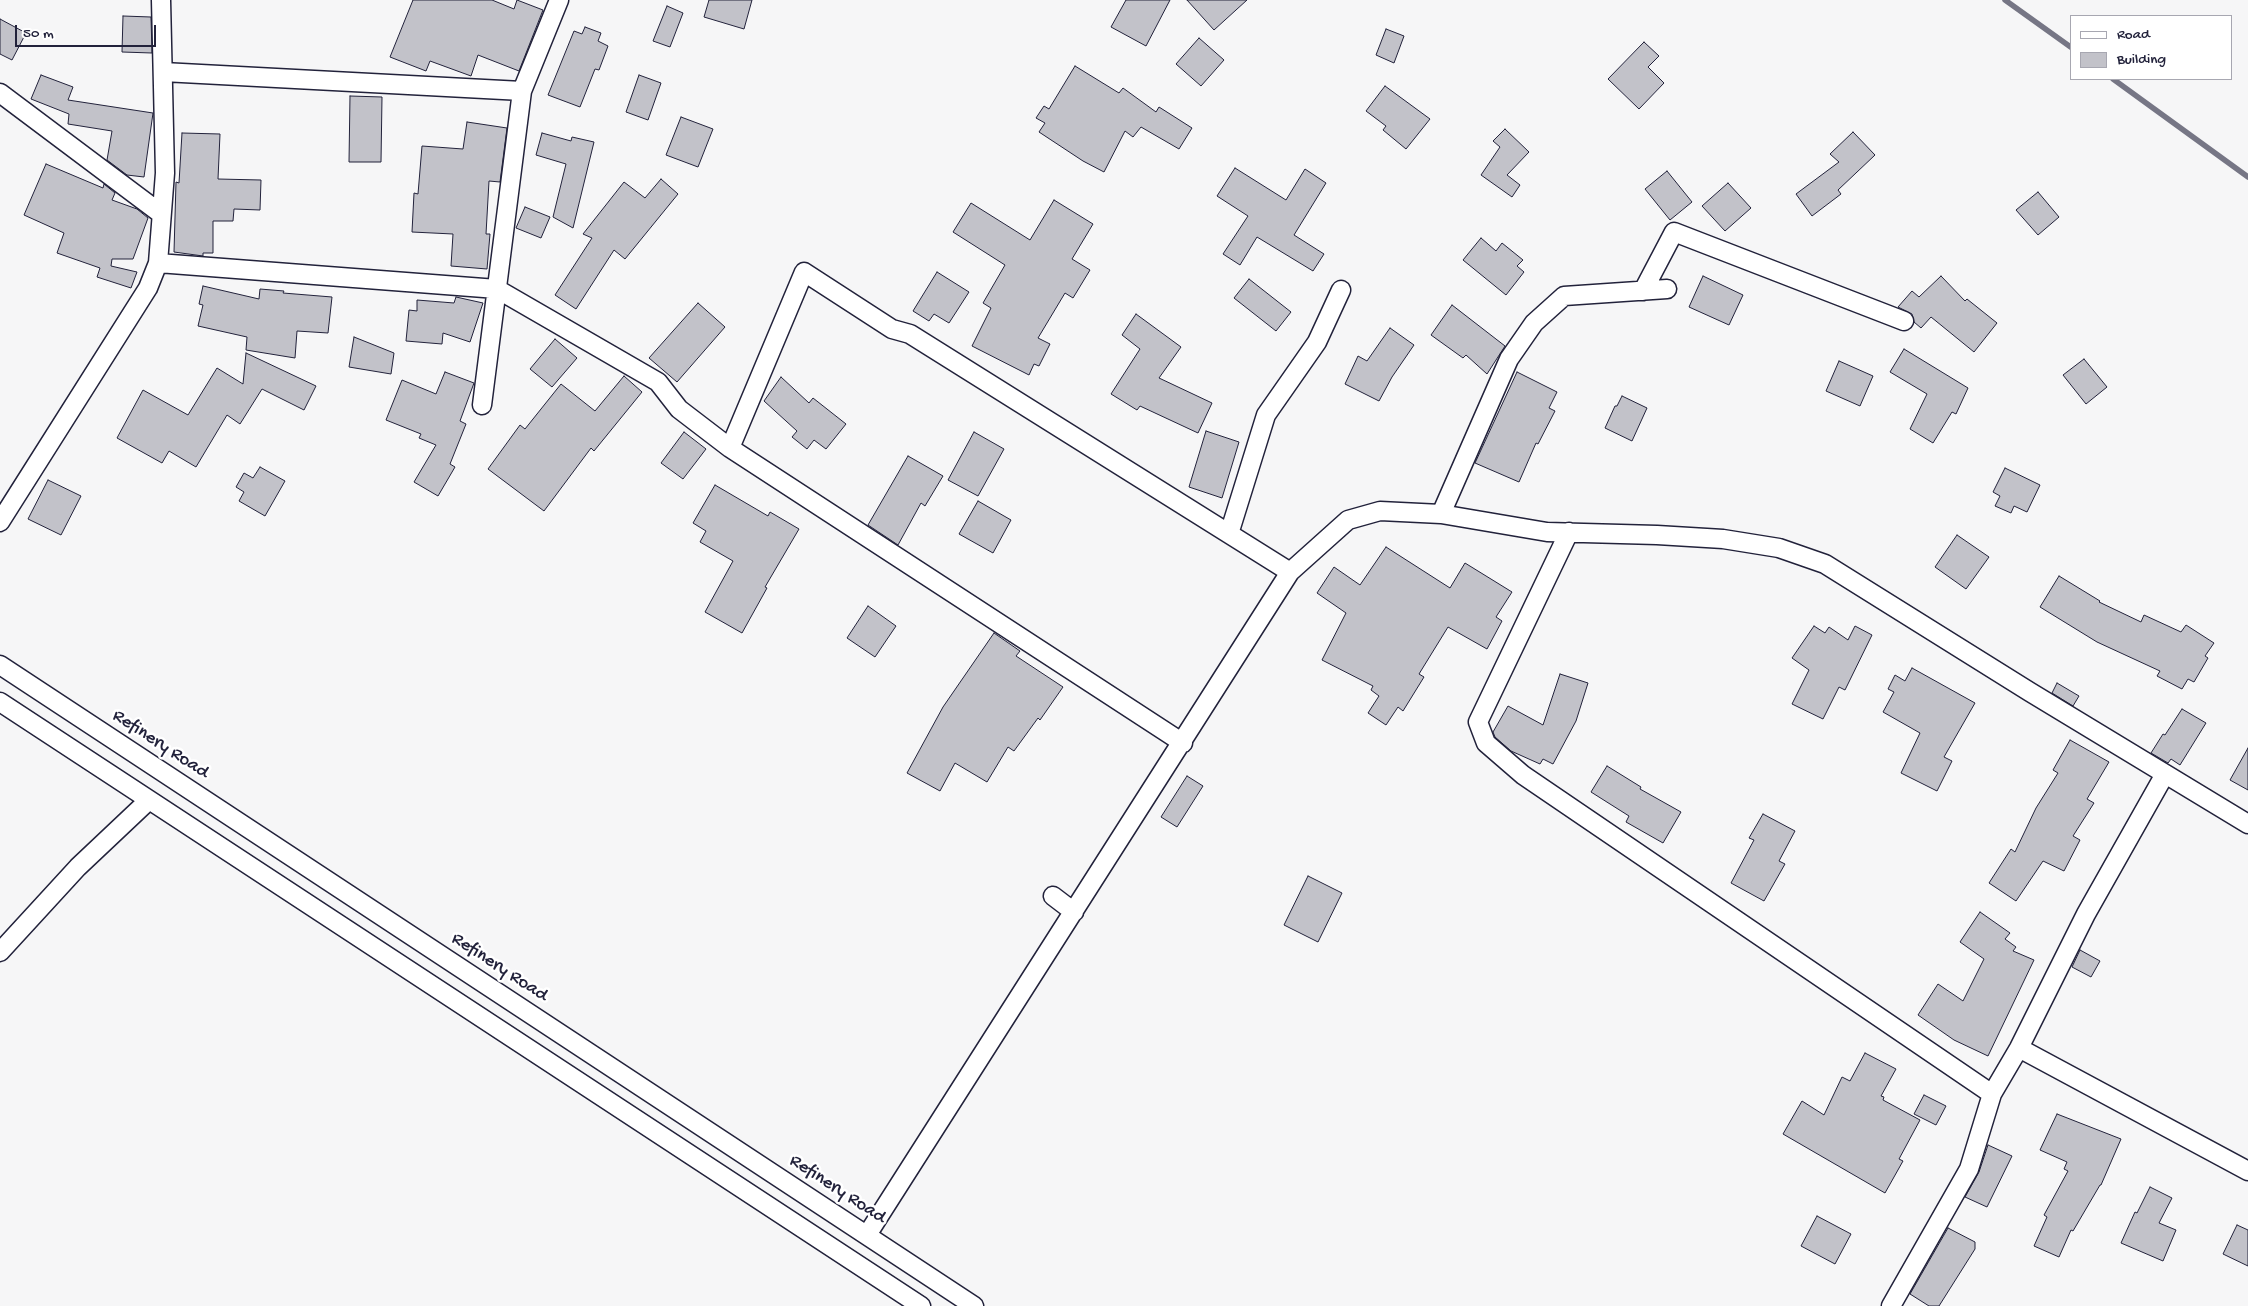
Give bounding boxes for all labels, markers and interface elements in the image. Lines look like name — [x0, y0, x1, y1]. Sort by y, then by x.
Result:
scale bar — [18, 15, 159, 47]
legend — [2070, 15, 2233, 80]
text: 50 m — [23, 25, 54, 43]
text: Road — [2117, 26, 2150, 44]
text: Building — [2117, 51, 2166, 69]
street label: Refinery Road — [107, 705, 213, 785]
street label: Refinery Road — [446, 928, 552, 1008]
street label: Refinery Road — [784, 1150, 890, 1230]

